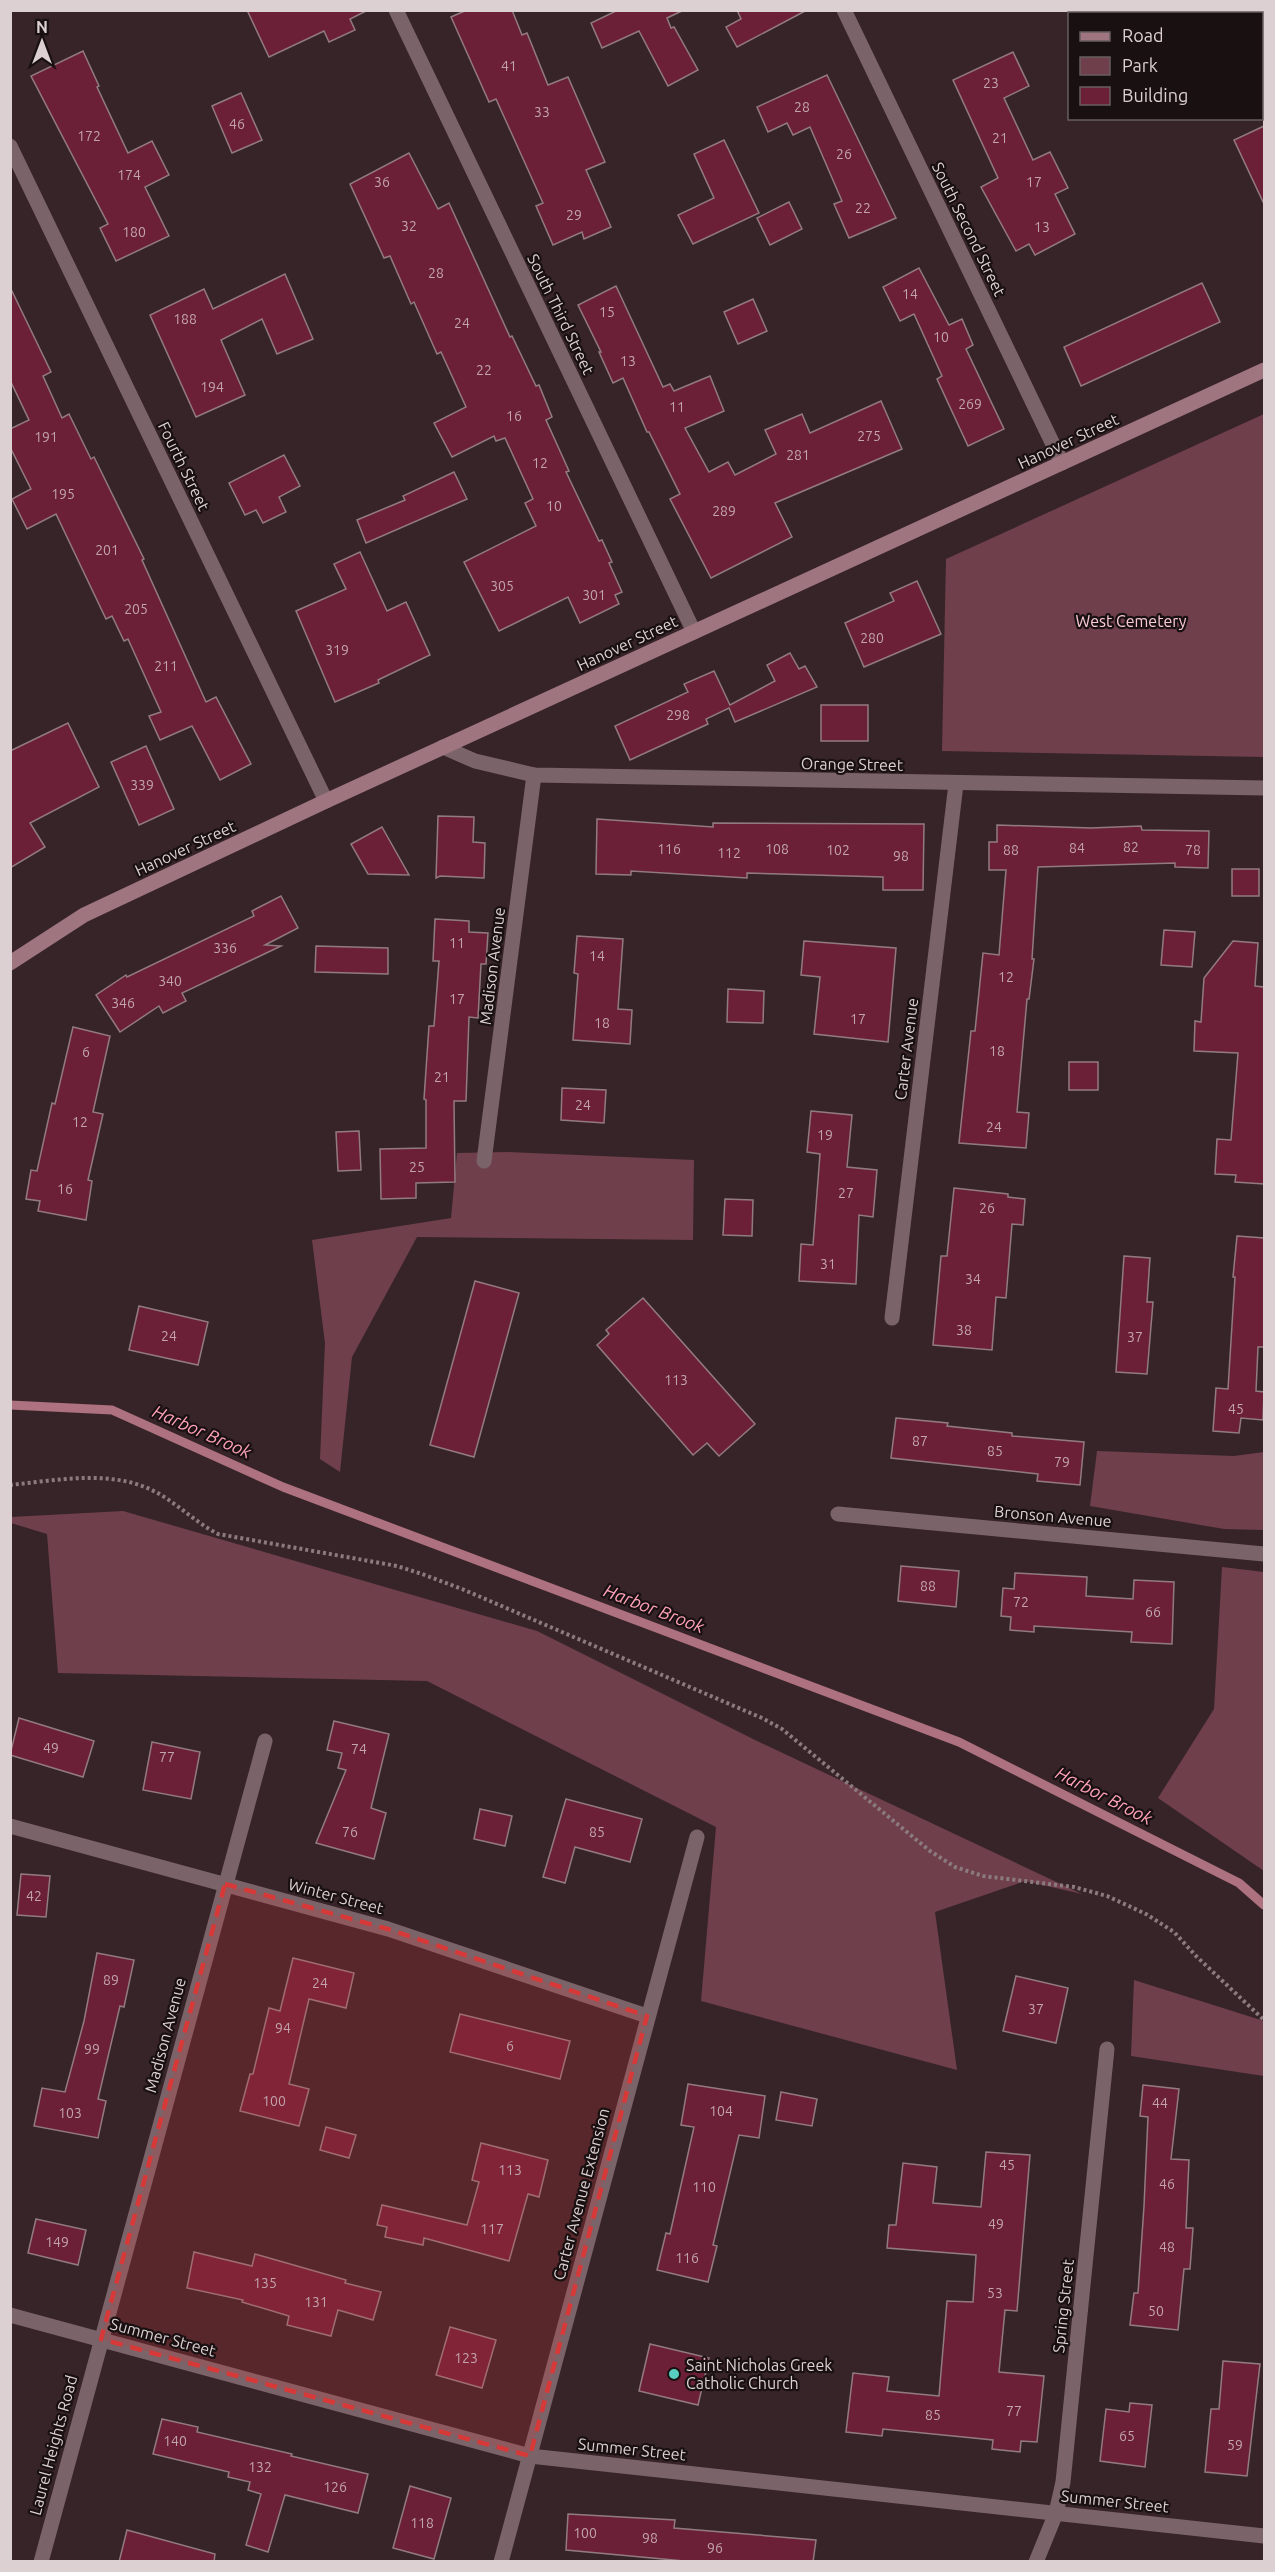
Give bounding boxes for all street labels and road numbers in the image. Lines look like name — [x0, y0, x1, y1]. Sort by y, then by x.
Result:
street label: South Second Street — [929, 159, 1010, 300]
street label: South Third Street — [524, 251, 598, 378]
street label: Hanover Street — [1015, 410, 1122, 472]
street label: Fourth Street — [155, 419, 214, 514]
street label: Hanover Street — [574, 612, 681, 674]
street label: Orange Street — [801, 754, 904, 774]
street label: Hanover Street — [132, 817, 239, 879]
street label: Madison Avenue — [476, 906, 508, 1026]
street label: Carter Avenue — [891, 997, 921, 1101]
street label: Bronson Avenue — [994, 1502, 1112, 1530]
street label: Winter Street — [287, 1875, 386, 1918]
street label: Madison Avenue — [141, 1975, 189, 2095]
street label: Carter Avenue Extension — [549, 2106, 613, 2282]
street label: Spring Street — [1049, 2257, 1077, 2354]
street label: Summer Street — [108, 2314, 218, 2360]
street label: Laurel Heights Road — [26, 2373, 80, 2517]
street label: Summer Street — [577, 2434, 688, 2464]
street label: Summer Street — [1060, 2486, 1171, 2516]

